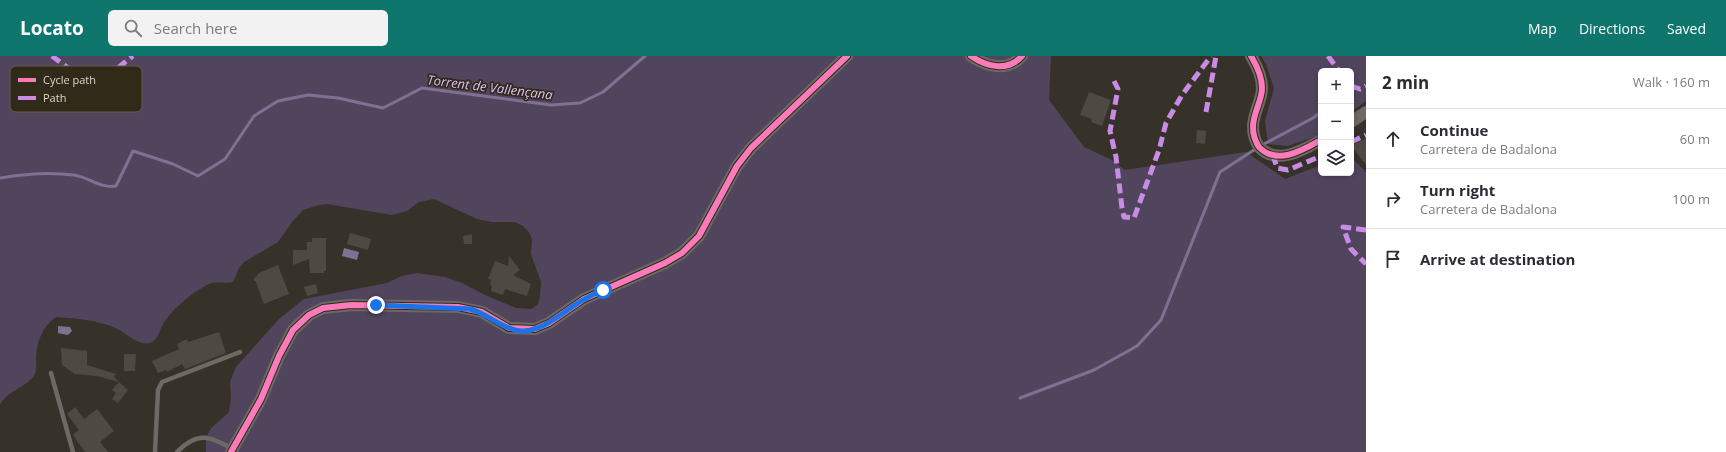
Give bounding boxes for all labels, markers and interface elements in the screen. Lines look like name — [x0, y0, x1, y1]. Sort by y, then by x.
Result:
search box — [108, 10, 388, 46]
text: Locato — [20, 15, 84, 41]
icon: search — [122, 17, 144, 39]
text: Search here — [154, 18, 237, 38]
text: Map — [1528, 19, 1557, 38]
text: Directions — [1579, 19, 1645, 38]
text: Saved — [1667, 19, 1706, 38]
legend — [10, 66, 142, 112]
map controls — [1318, 68, 1354, 176]
button: + — [1318, 68, 1354, 104]
water label: Torrent de Vallençana — [426, 70, 554, 104]
text: 2 min — [1382, 71, 1429, 94]
text: Cycle path — [43, 72, 96, 87]
text: Walk · 160 m — [1633, 73, 1710, 91]
text: Path — [43, 90, 66, 105]
button: − — [1318, 104, 1354, 140]
text: Continue — [1420, 120, 1488, 140]
icon: ahead — [1382, 128, 1404, 150]
text: 60 m — [1680, 130, 1710, 148]
button: layers — [1318, 140, 1354, 176]
text: Carretera de Badalona — [1420, 140, 1557, 158]
text: Turn right — [1420, 180, 1495, 200]
icon: right — [1382, 188, 1404, 210]
text: 100 m — [1672, 190, 1710, 208]
text: Carretera de Badalona — [1420, 200, 1557, 218]
icon: arrive — [1382, 248, 1404, 270]
text: Arrive at destination — [1420, 249, 1575, 269]
route start — [594, 281, 612, 299]
route end — [367, 296, 385, 314]

